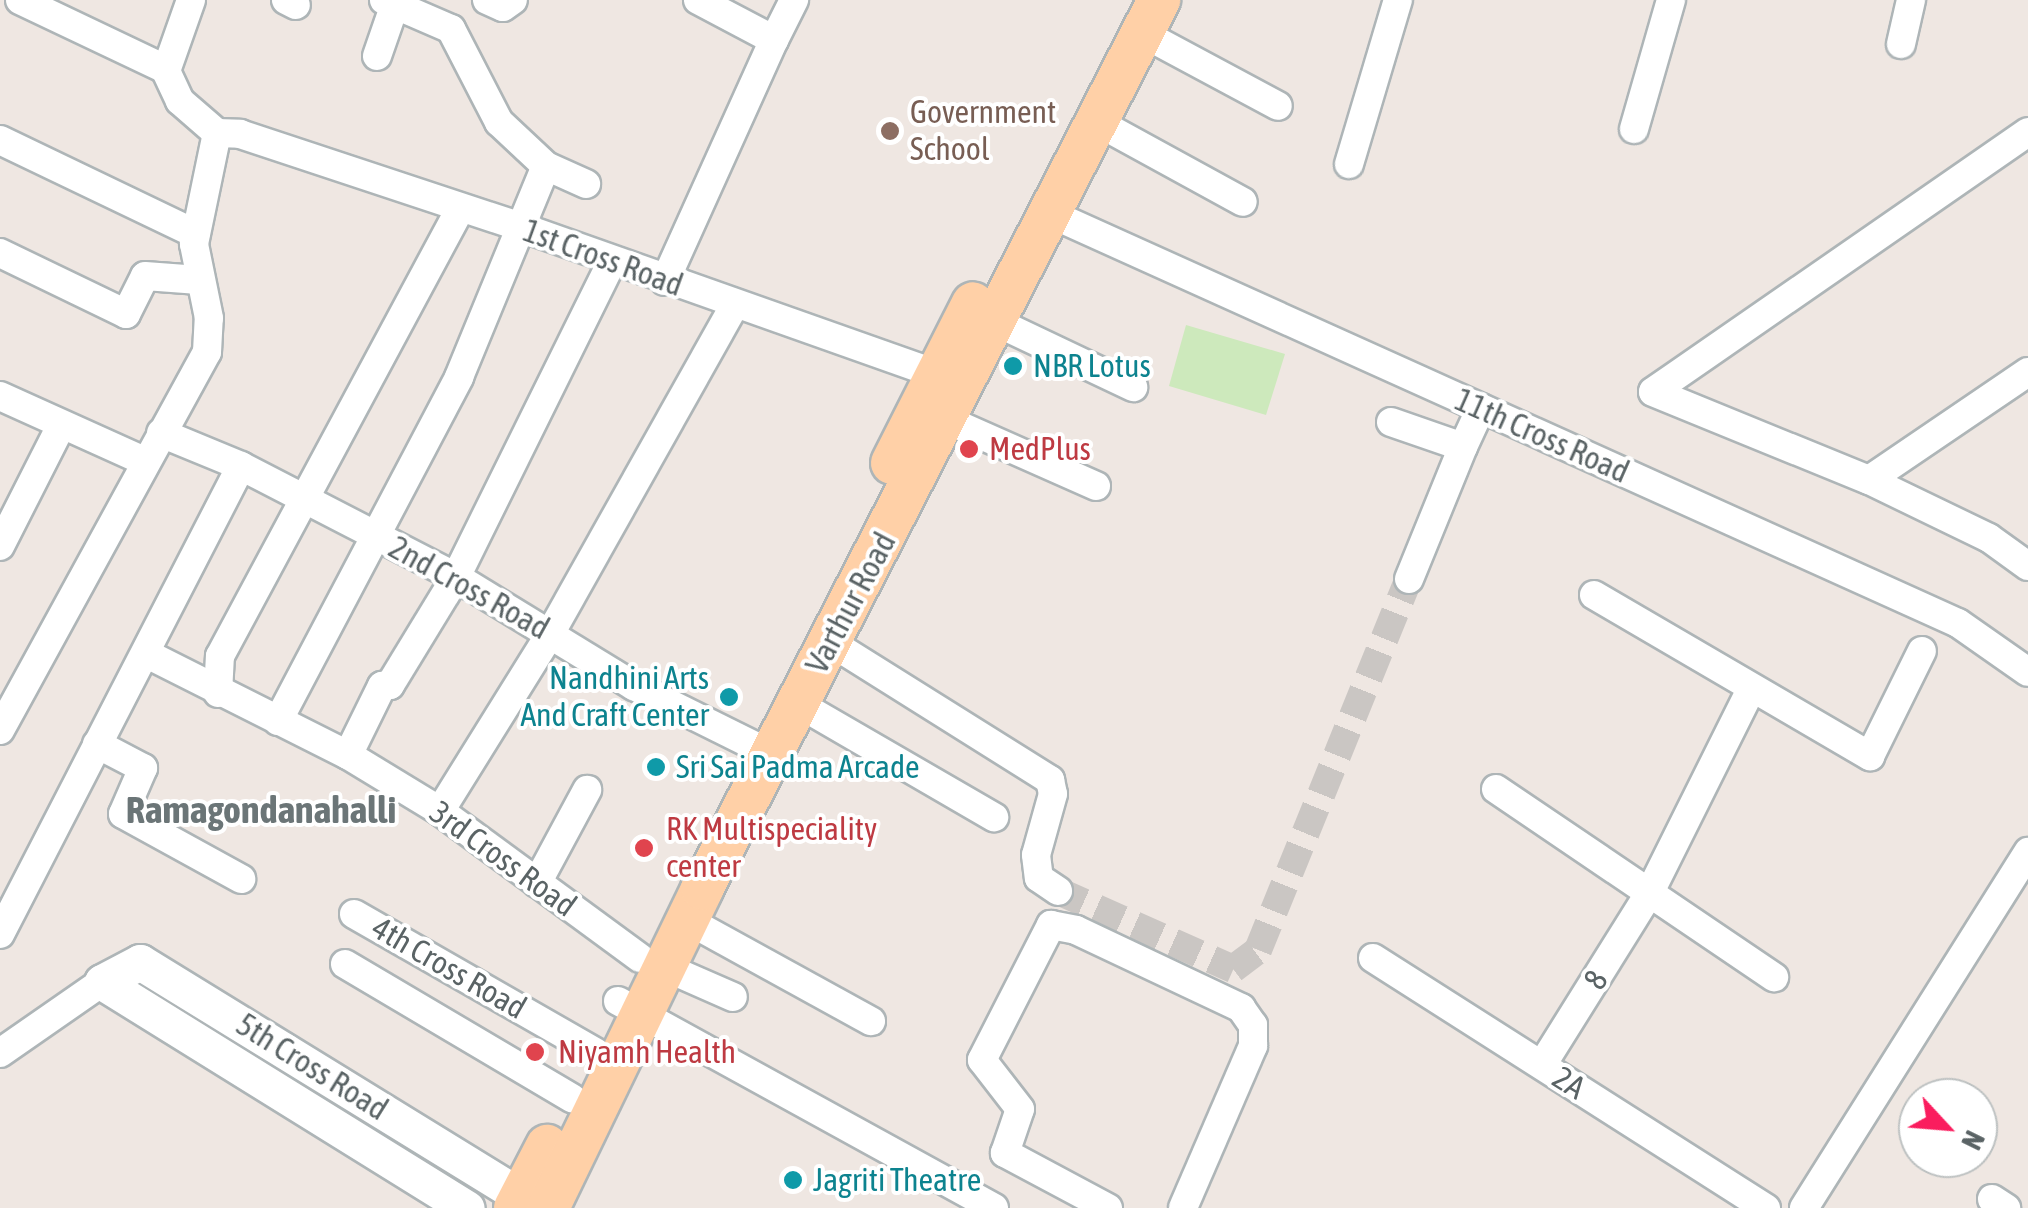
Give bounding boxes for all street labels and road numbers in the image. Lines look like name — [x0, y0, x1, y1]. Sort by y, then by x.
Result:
street label: 1st Cross Road — [518, 211, 688, 305]
street label: 11th Cross Road — [1449, 381, 1635, 491]
street label: Varthur Road — [798, 526, 904, 680]
street label: 2nd Cross Road — [382, 528, 556, 648]
street label: 3rd Cross Road — [423, 793, 583, 925]
street label: 4th Cross Road — [365, 909, 533, 1027]
street label: 8 — [1576, 963, 1616, 997]
street label: 5th Cross Road — [229, 1005, 395, 1129]
street label: 2A — [1546, 1059, 1592, 1107]

